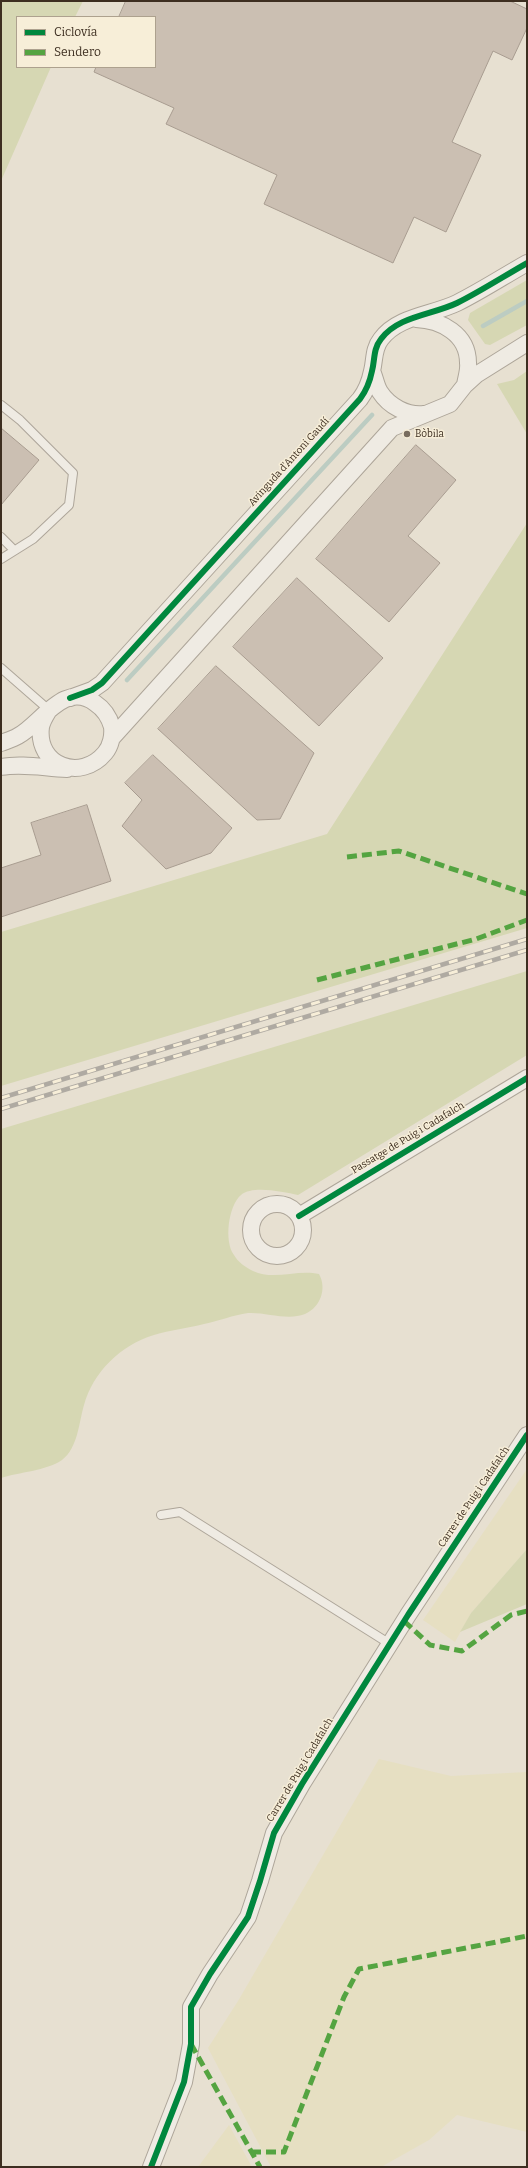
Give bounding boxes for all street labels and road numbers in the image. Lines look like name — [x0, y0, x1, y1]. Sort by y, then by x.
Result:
street label: Avinguda d'Antoni Gaudí — [246, 415, 332, 509]
street label: Passatge de Puig i Cadafalch — [349, 1100, 467, 1176]
street label: Carrer de Puig i Cadafalch — [436, 1444, 512, 1550]
street label: Carrer de Puig i Cadafalch — [264, 1716, 336, 1824]

